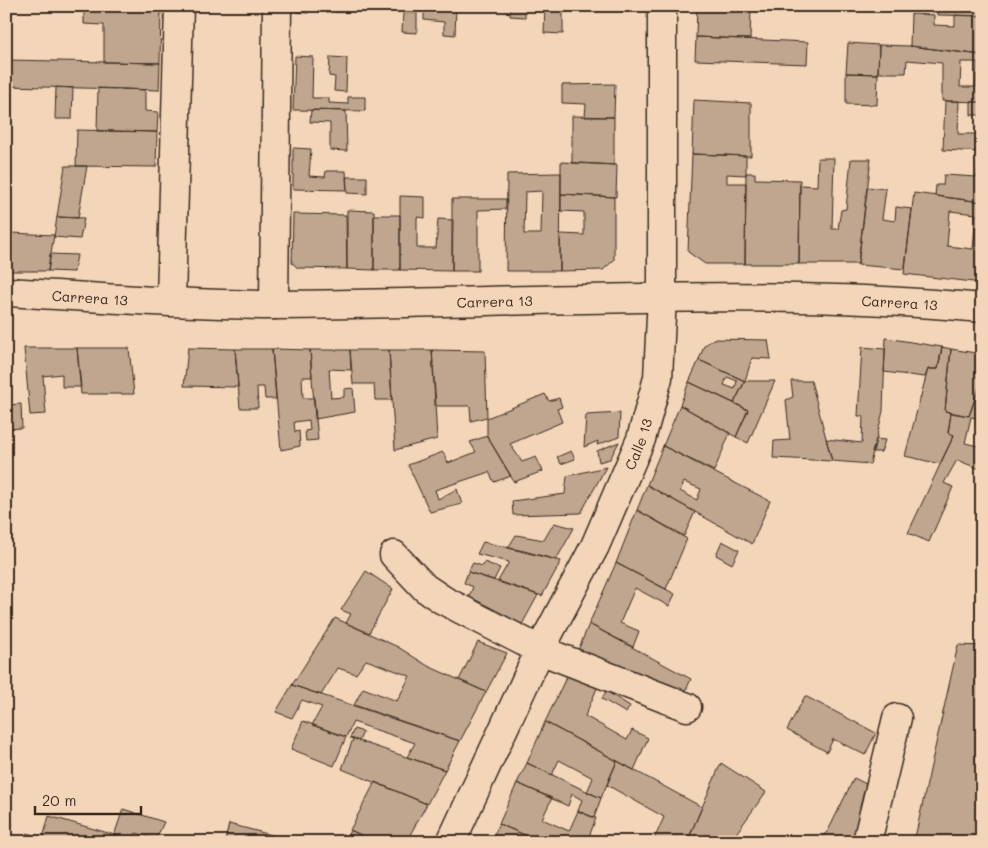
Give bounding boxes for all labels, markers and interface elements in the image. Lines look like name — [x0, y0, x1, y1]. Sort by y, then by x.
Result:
street label: Carrera 13 — [51, 285, 128, 309]
street label: Carrera 13 — [456, 290, 533, 311]
street label: Carrera 13 — [861, 290, 938, 314]
street label: Calle 13 — [619, 416, 656, 473]
scale bar — [35, 783, 141, 815]
text: 20 m — [42, 790, 76, 810]

